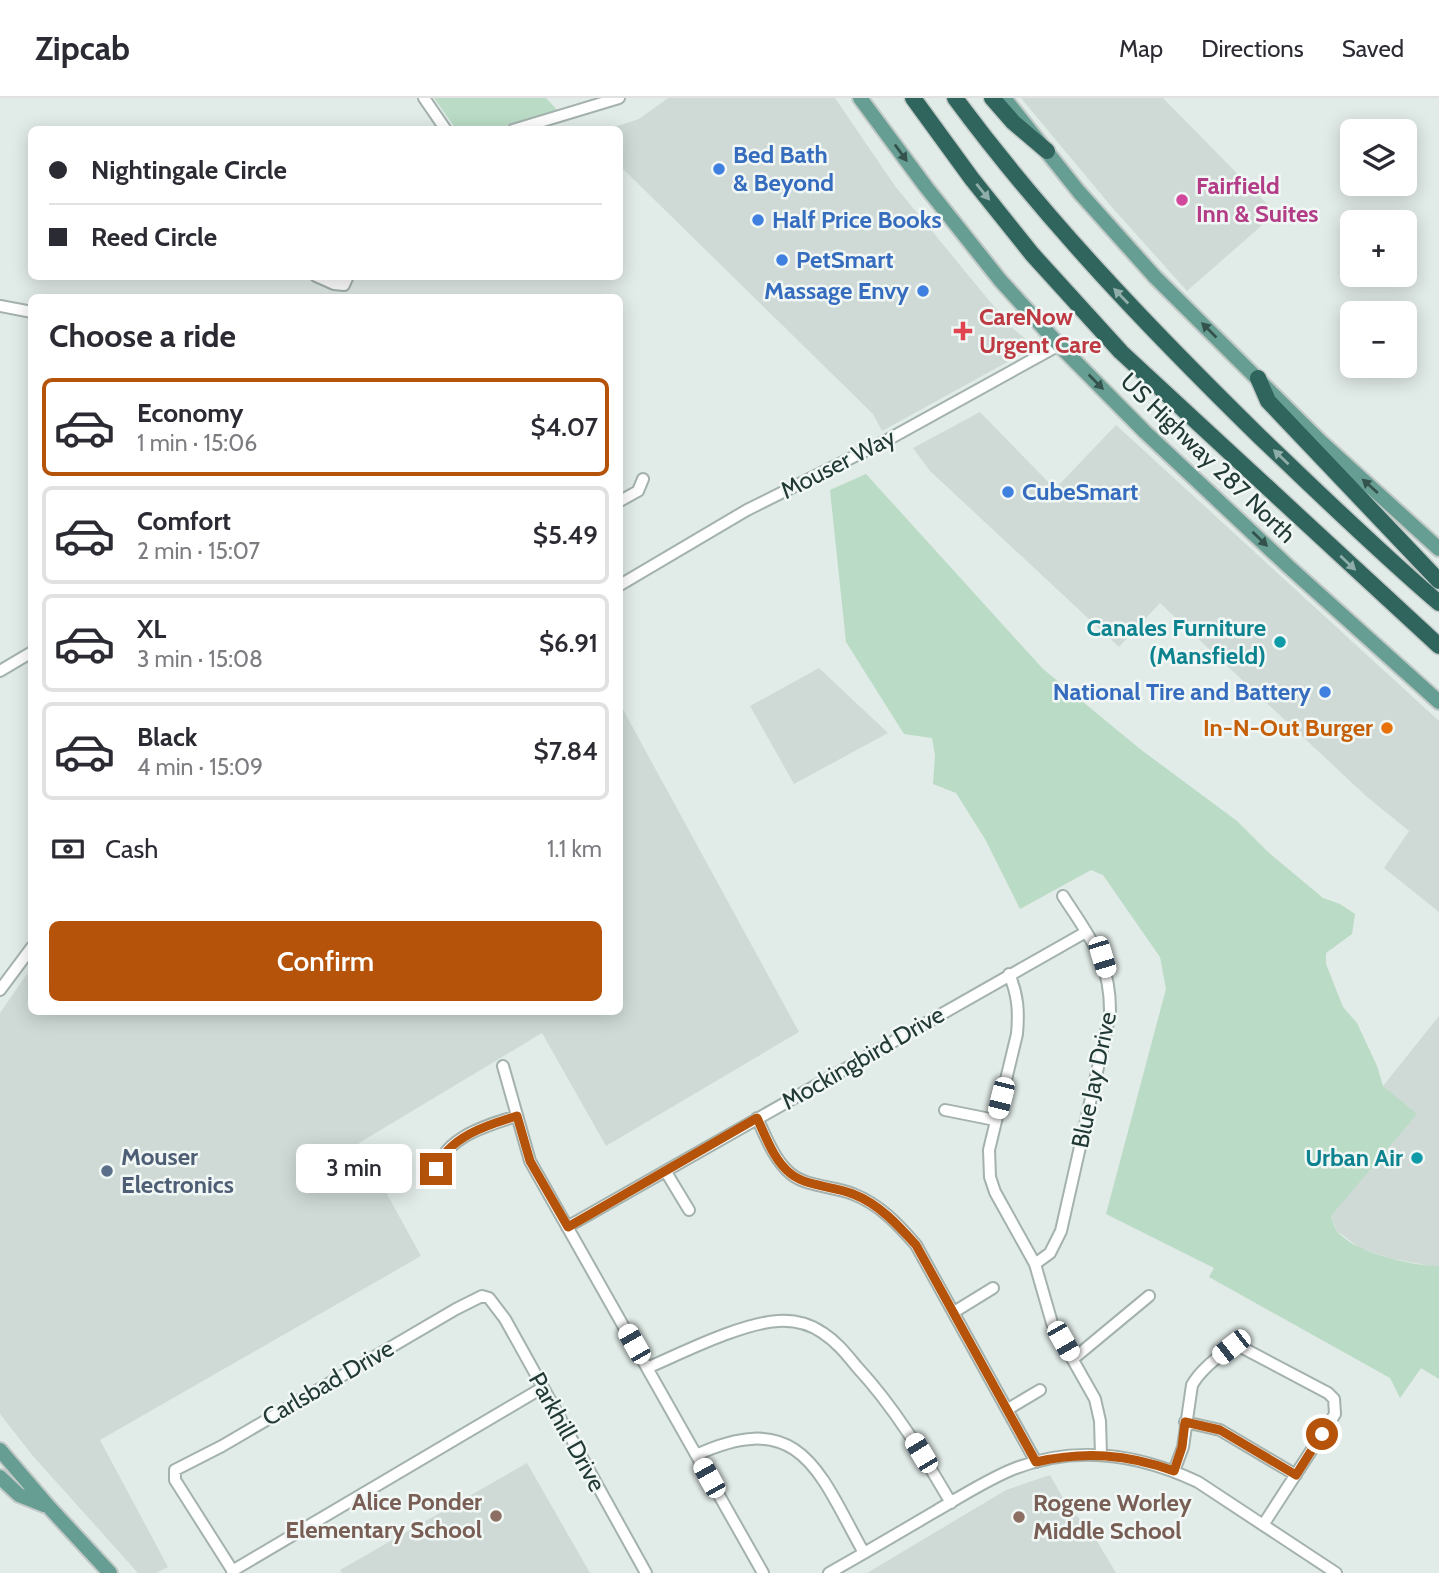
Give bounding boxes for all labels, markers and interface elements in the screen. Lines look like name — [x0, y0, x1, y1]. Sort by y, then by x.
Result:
text: Zipcab — [35, 28, 130, 68]
text: Map — [1119, 34, 1163, 63]
text: Directions — [1201, 34, 1304, 63]
text: Saved — [1342, 34, 1404, 63]
map controls — [1340, 119, 1417, 378]
button: layers — [1340, 119, 1417, 196]
place label: Bed Bath & Beyond — [733, 140, 834, 197]
one-way arrow — [893, 144, 907, 162]
text: Nightingale Circle — [91, 154, 287, 186]
marker: Bed Bath & Beyond — [711, 161, 727, 177]
place label: Fairfield Inn & Suites — [1196, 171, 1318, 228]
one-way arrow — [975, 183, 990, 201]
marker: Fairfield Inn & Suites — [1174, 192, 1190, 208]
place label: Half Price Books — [772, 205, 942, 234]
button: + — [1340, 210, 1417, 287]
marker: Half Price Books — [750, 212, 766, 228]
text: Reed Circle — [91, 221, 217, 253]
place label: PetSmart — [796, 245, 893, 274]
marker: PetSmart — [774, 252, 790, 268]
place label: Massage Envy — [764, 276, 909, 305]
marker: Massage Envy — [915, 283, 931, 299]
one-way arrow — [1113, 288, 1129, 305]
button: − — [1340, 301, 1417, 378]
place label: CareNow Urgent Care — [979, 302, 1101, 359]
text: Choose a ride — [49, 316, 236, 355]
marker: CareNow Urgent Care — [953, 321, 973, 341]
one-way arrow — [1201, 322, 1218, 339]
street label: US Highway 287 North — [1115, 367, 1302, 549]
one-way arrow — [1087, 373, 1103, 390]
icon: car — [53, 396, 116, 459]
text: Economy — [137, 397, 243, 429]
text: $4.07 — [531, 411, 598, 443]
street label: Mouser Way — [775, 422, 900, 505]
text: 1 min · 15:06 — [137, 429, 257, 457]
one-way arrow — [1273, 449, 1290, 465]
place label: CubeSmart — [1022, 477, 1138, 506]
one-way arrow — [1361, 478, 1379, 494]
marker: CubeSmart — [1000, 484, 1016, 500]
icon: car — [53, 504, 116, 567]
text: Comfort — [137, 505, 231, 537]
text: $5.49 — [533, 519, 598, 551]
one-way arrow — [1251, 531, 1268, 547]
text: 2 min · 15:07 — [137, 537, 260, 565]
one-way arrow — [1339, 555, 1357, 571]
icon: car — [53, 612, 116, 675]
text: XL — [137, 613, 166, 645]
place label: Canales Furniture (Mansfield) — [1087, 613, 1266, 670]
text: $6.91 — [539, 627, 598, 659]
marker: Canales Furniture (Mansfield) — [1272, 634, 1288, 650]
text: 3 min · 15:08 — [137, 645, 263, 673]
place label: National Tire and Battery — [1053, 677, 1311, 706]
marker: National Tire and Battery — [1317, 684, 1333, 700]
place label: In-N-Out Burger — [1203, 713, 1373, 742]
icon: car — [53, 720, 116, 783]
marker: In-N-Out Burger — [1379, 720, 1395, 736]
text: Black — [137, 721, 197, 753]
text: $7.84 — [534, 735, 598, 767]
text: 4 min · 15:09 — [137, 753, 263, 781]
icon: cash — [49, 830, 87, 868]
text: Cash — [105, 833, 158, 865]
text: 1.1 km — [547, 835, 602, 863]
button: Confirm — [49, 921, 602, 1001]
car — [1086, 934, 1119, 980]
street label: Mockingbird Drive — [776, 999, 949, 1116]
street label: Blue Jay Drive — [1065, 1009, 1122, 1151]
car — [986, 1075, 1017, 1121]
place label: Mouser Electronics — [121, 1142, 234, 1199]
place label: Urban Air — [1305, 1143, 1403, 1172]
callout: 3 min — [296, 1144, 412, 1194]
marker: Urban Air — [1409, 1150, 1425, 1166]
route end — [420, 1153, 452, 1185]
text: 3 min — [326, 1154, 382, 1182]
marker: Mouser Electronics — [99, 1163, 115, 1179]
car — [1044, 1318, 1083, 1364]
car — [615, 1321, 654, 1367]
car — [1208, 1326, 1255, 1368]
street label: Carlsbad Drive — [257, 1333, 399, 1432]
street label: Parkhill Drive — [523, 1367, 612, 1496]
route start — [1306, 1418, 1338, 1450]
car — [902, 1430, 941, 1476]
car — [690, 1455, 729, 1501]
place label: Alice Ponder Elementary School — [285, 1487, 482, 1544]
place label: Rogene Worley Middle School — [1033, 1488, 1192, 1545]
marker: Alice Ponder Elementary School — [488, 1508, 504, 1524]
marker: Rogene Worley Middle School — [1011, 1509, 1027, 1525]

